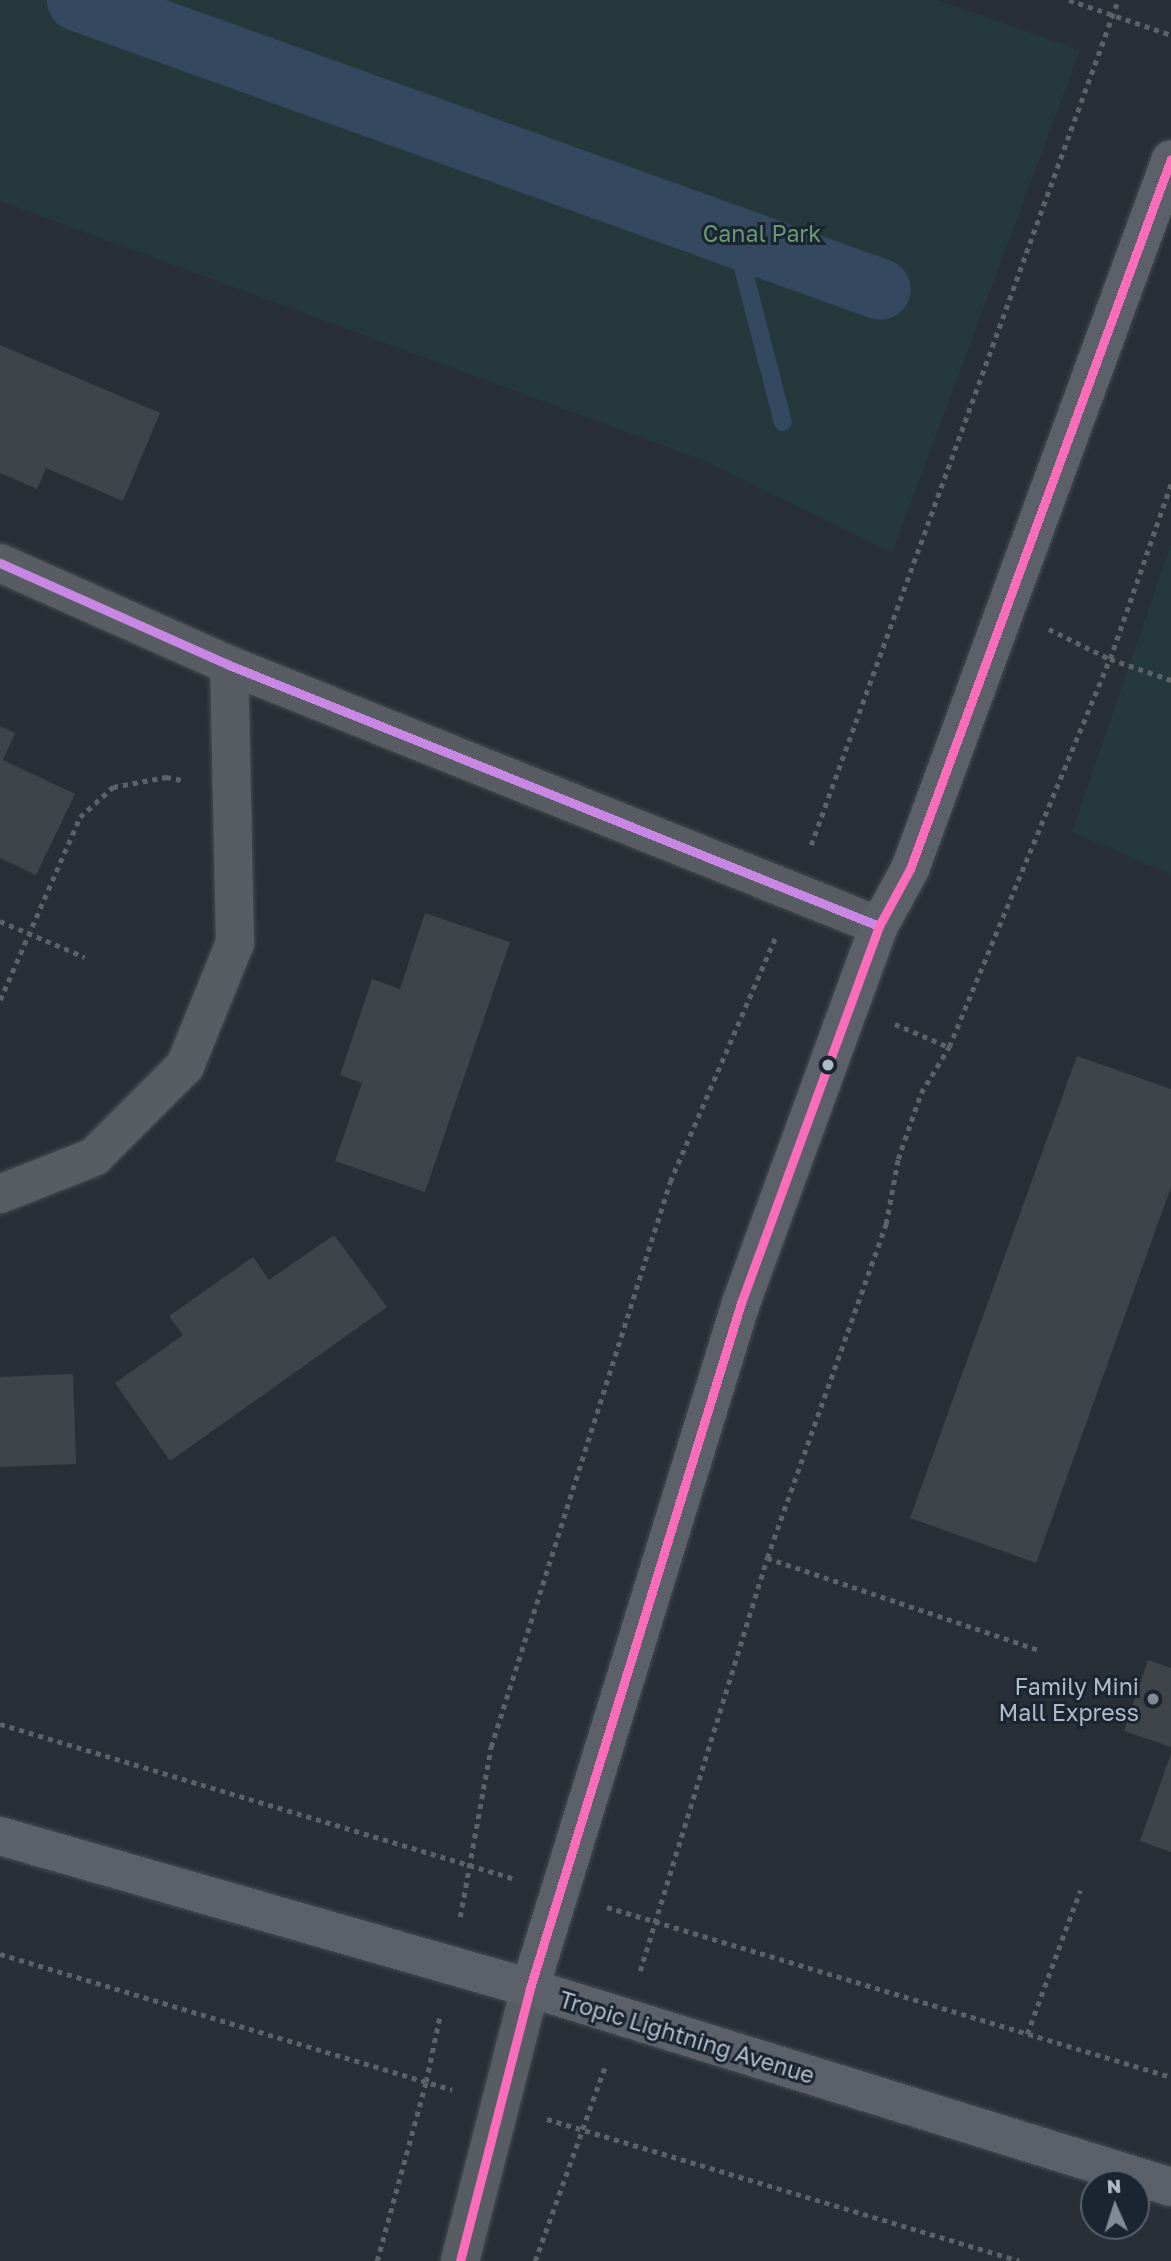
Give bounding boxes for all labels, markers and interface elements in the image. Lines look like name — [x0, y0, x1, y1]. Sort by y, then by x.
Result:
park label: Canal Park — [703, 219, 821, 247]
unlabelled marker — [821, 1058, 835, 1072]
place label: Family Mini Mall Express — [998, 1672, 1139, 1726]
marker: Family Mini Mall Express — [1145, 1691, 1161, 1707]
street label: Tropic Lightning Avenue — [556, 1985, 818, 2089]
north arrow — [1080, 2170, 1150, 2240]
text: N — [1106, 2174, 1122, 2197]

